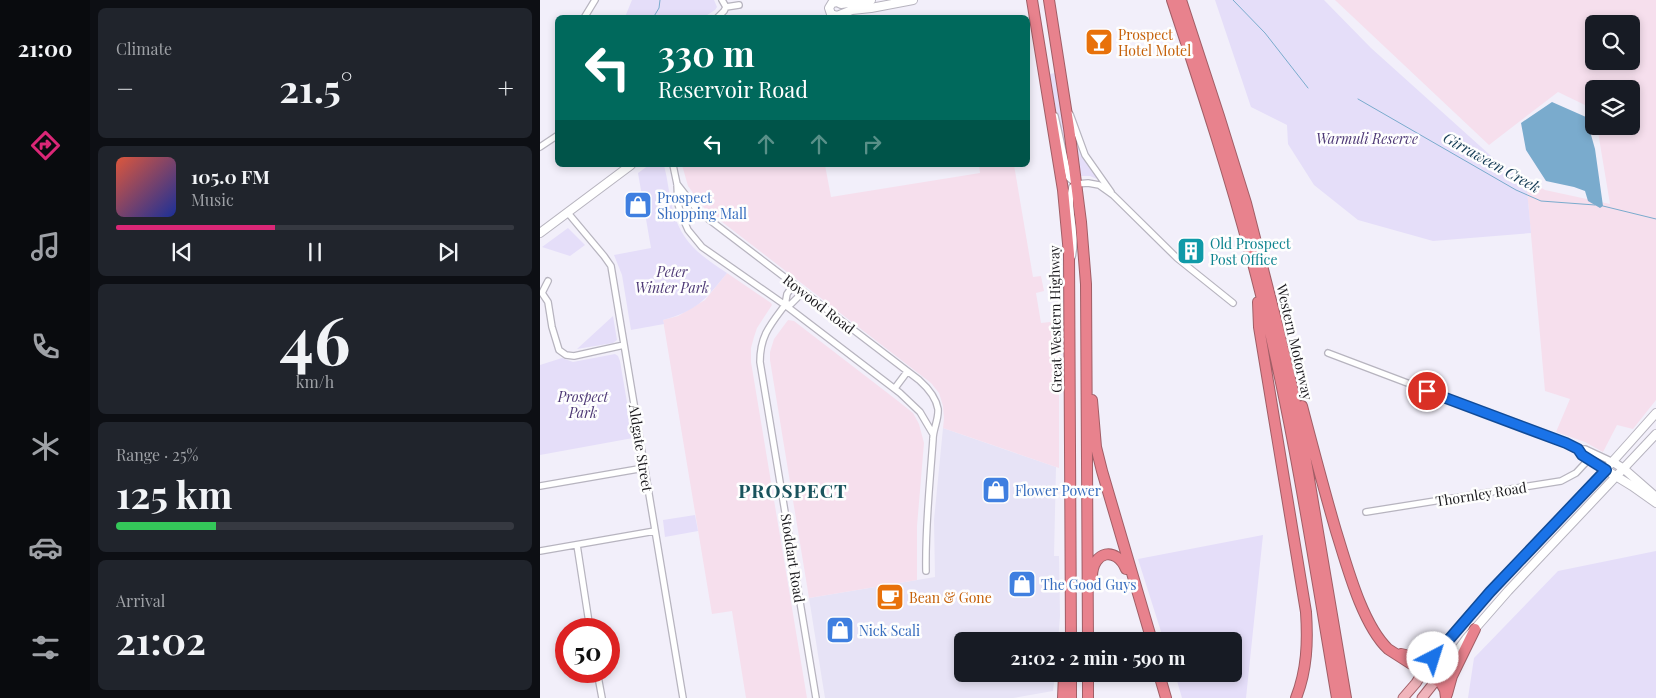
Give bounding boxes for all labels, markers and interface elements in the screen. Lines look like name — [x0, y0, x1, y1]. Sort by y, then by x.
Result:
map controls — [1585, 15, 1640, 135]
button: search — [1585, 15, 1640, 70]
place label: Prospect Hotel Motel — [1118, 25, 1191, 60]
bar icon: Prospect Hotel Motel — [1084, 27, 1114, 57]
text: 330 m — [658, 29, 755, 76]
text: 21:00 — [18, 33, 72, 63]
icon: left — [575, 35, 640, 100]
text: Climate — [116, 38, 172, 59]
text: 21.5° — [279, 62, 352, 113]
text: − — [116, 69, 134, 106]
text: + — [498, 69, 514, 106]
text: Reservoir Road — [658, 74, 808, 104]
button: layers — [1585, 80, 1640, 135]
water label: Girraween Creek — [1440, 127, 1544, 197]
icon: directions — [28, 128, 63, 163]
park label: Warmuli Reserve — [1316, 129, 1418, 148]
icon: left — [699, 130, 727, 158]
icon: ahead — [752, 130, 780, 158]
icon: ahead — [805, 130, 833, 158]
icon: right — [858, 130, 886, 158]
text: 105.0 FM — [191, 163, 270, 189]
place label: Prospect Shopping Mall — [657, 188, 747, 223]
text: Music — [191, 189, 234, 210]
shop icon: Prospect Shopping Mall — [623, 190, 653, 220]
icon: music — [28, 229, 63, 264]
place label: Old Prospect Post Office — [1210, 234, 1292, 269]
building icon: Old Prospect Post Office — [1176, 236, 1206, 266]
icon: previous — [168, 238, 196, 266]
icon: pause — [301, 238, 329, 266]
icon: next — [434, 238, 462, 266]
street label: Great Western Highway — [1044, 245, 1066, 393]
park label: Peter Winter Park — [635, 262, 709, 297]
street label: Rowood Road — [779, 270, 859, 338]
street label: Western Motorway — [1272, 281, 1318, 402]
text: 46 — [280, 295, 350, 381]
icon: phone — [28, 329, 63, 364]
pin — [1406, 370, 1448, 412]
text: km/h — [296, 371, 334, 392]
icon: arrive — [1413, 377, 1441, 405]
park label: Prospect Park — [557, 387, 610, 422]
street label: Aldgate Street — [625, 402, 657, 494]
icon: climate — [28, 429, 63, 464]
text: Range · 25% — [116, 444, 198, 465]
text: 125 km — [116, 468, 232, 519]
shop icon: Flower Power — [981, 475, 1011, 505]
district label: PROSPECT — [738, 477, 848, 503]
street label: Thornley Road — [1434, 477, 1528, 511]
place label: Flower Power — [1015, 481, 1102, 500]
street label: Stoddart Road — [777, 512, 809, 604]
icon: car — [28, 530, 63, 565]
shop icon: The Good Guys — [1007, 569, 1037, 599]
place label: The Good Guys — [1041, 575, 1136, 594]
cafe icon: Bean & Gone — [875, 582, 905, 612]
place label: Bean & Gone — [909, 588, 992, 607]
text: Arrival — [116, 590, 165, 611]
text: 21:02 — [116, 614, 206, 665]
shop icon: Nick Scali — [825, 615, 855, 645]
speed limit sign: 50 — [555, 618, 620, 683]
place label: Nick Scali — [859, 621, 920, 640]
icon: filters — [28, 630, 63, 665]
position arrow — [1406, 631, 1458, 683]
text: 21:02 · 2 min · 590 m — [1011, 644, 1185, 670]

